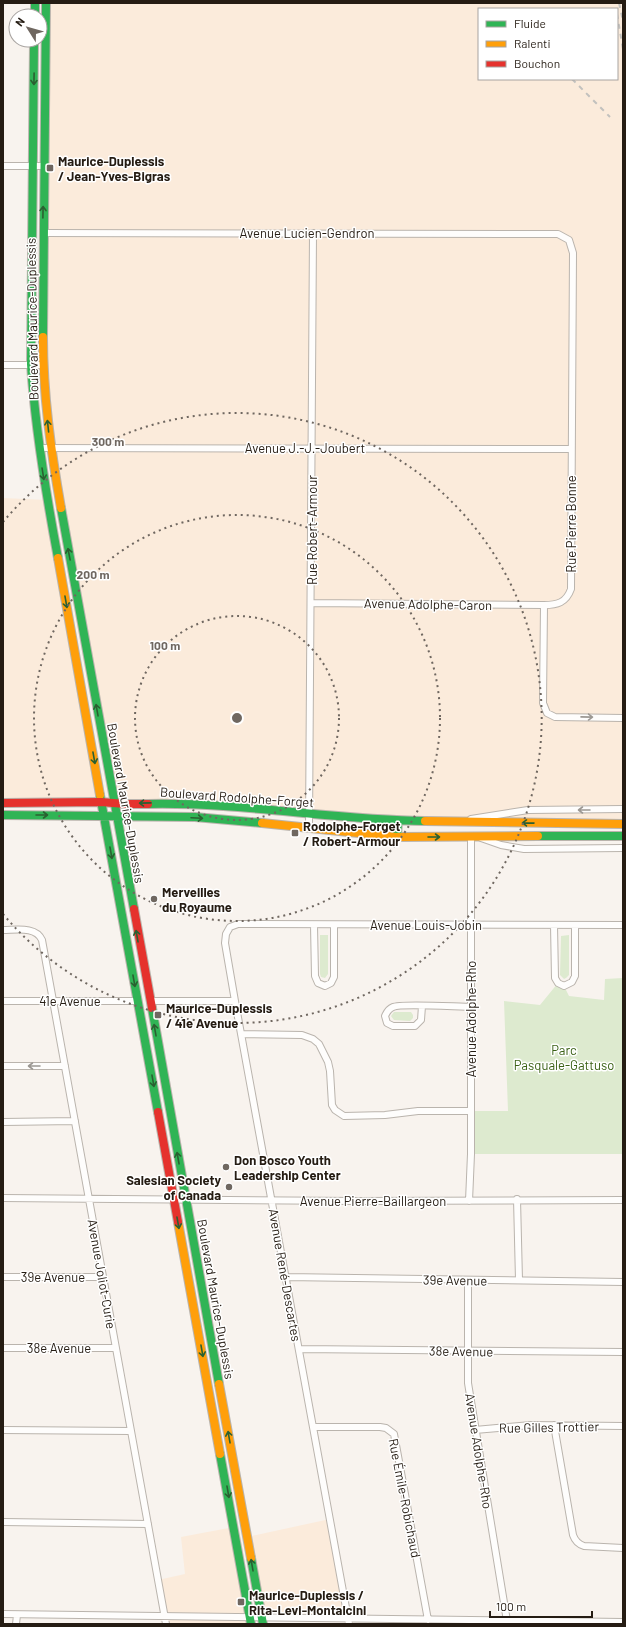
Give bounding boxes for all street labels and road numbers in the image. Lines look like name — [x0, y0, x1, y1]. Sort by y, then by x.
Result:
street label: Avenue Lucien-Gendron — [240, 225, 374, 241]
street label: Boulevard Maurice-Duplessis — [23, 238, 41, 400]
street label: Avenue J.-J.-Joubert — [245, 440, 365, 456]
street label: Rue Robert-Armour — [304, 475, 320, 585]
street label: Rue Pierre Bonne — [563, 475, 579, 573]
street label: Avenue Adolphe-Caron — [364, 595, 492, 613]
street label: Boulevard Maurice-Duplessis — [104, 722, 148, 884]
street label: Boulevard Rodolphe-Forget — [159, 784, 315, 810]
street label: Avenue Louis-Jobin — [370, 917, 482, 933]
street label: Avenue Adolphe-Rho — [463, 961, 479, 1077]
street label: 41e Avenue — [39, 993, 101, 1009]
street label: Avenue Pierre-Baillargeon — [300, 1193, 446, 1209]
street label: Avenue René-Descartes — [265, 1207, 305, 1343]
street label: Avenue Joliot-Curie — [84, 1218, 120, 1330]
street label: Boulevard Maurice-Duplessis — [194, 1218, 238, 1380]
street label: 39e Avenue — [21, 1269, 85, 1285]
street label: 39e Avenue — [423, 1271, 487, 1289]
street label: 38e Avenue — [27, 1340, 91, 1356]
street label: 38e Avenue — [429, 1342, 493, 1360]
street label: Avenue Adolphe-Rho — [462, 1392, 496, 1510]
street label: Rue Gilles Trottier — [499, 1418, 599, 1436]
street label: Rue Émile-Robichaud — [386, 1437, 424, 1559]

